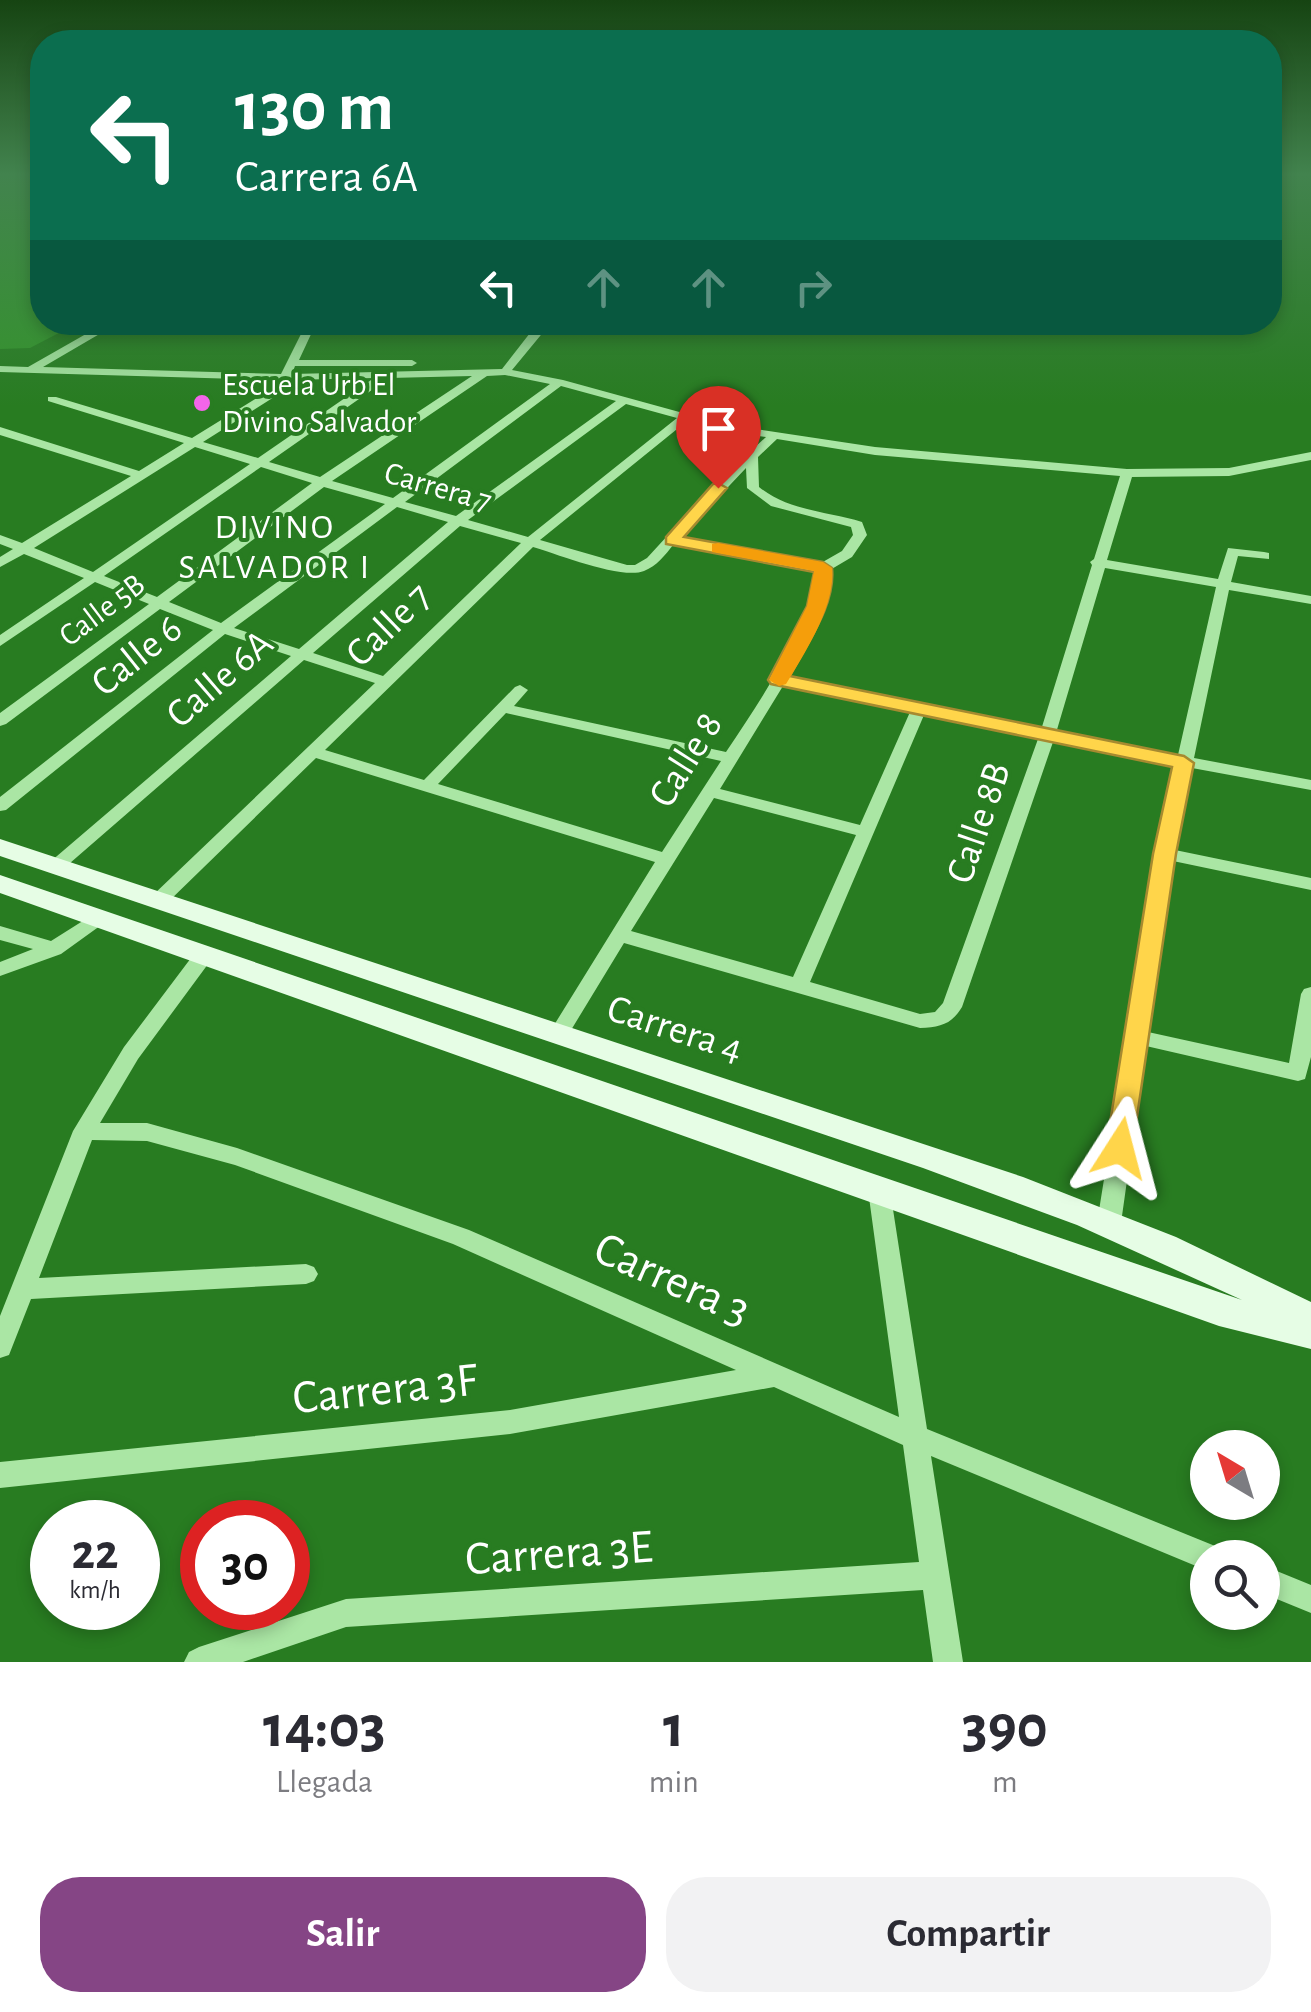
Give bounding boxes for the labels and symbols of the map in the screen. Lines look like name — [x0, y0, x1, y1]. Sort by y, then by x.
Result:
place label: Escuela Urb El Divino Salvador — [222, 369, 417, 438]
pin — [676, 386, 761, 489]
marker: Escuela Urb El Divino Salvador — [191, 392, 213, 414]
street label: Carrera 7 — [381, 456, 495, 518]
district label: DIVINO SALVADOR I — [178, 510, 372, 585]
street label: Calle 5B — [53, 568, 151, 652]
street label: Calle 7 — [339, 576, 439, 674]
street label: Calle 6 — [84, 608, 190, 704]
street label: Calle 6A — [159, 623, 281, 735]
street label: Calle 8 — [642, 706, 730, 814]
street label: Calle 8B — [940, 758, 1018, 888]
street label: Carrera 4 — [602, 988, 748, 1070]
position arrow — [1068, 1096, 1172, 1200]
street label: Carrera 3 — [587, 1225, 757, 1335]
street label: Carrera 3F — [290, 1356, 481, 1424]
north arrow — [1190, 1430, 1280, 1520]
speed limit sign: 30 — [180, 1500, 310, 1630]
street label: Carrera 3E — [464, 1524, 654, 1584]

